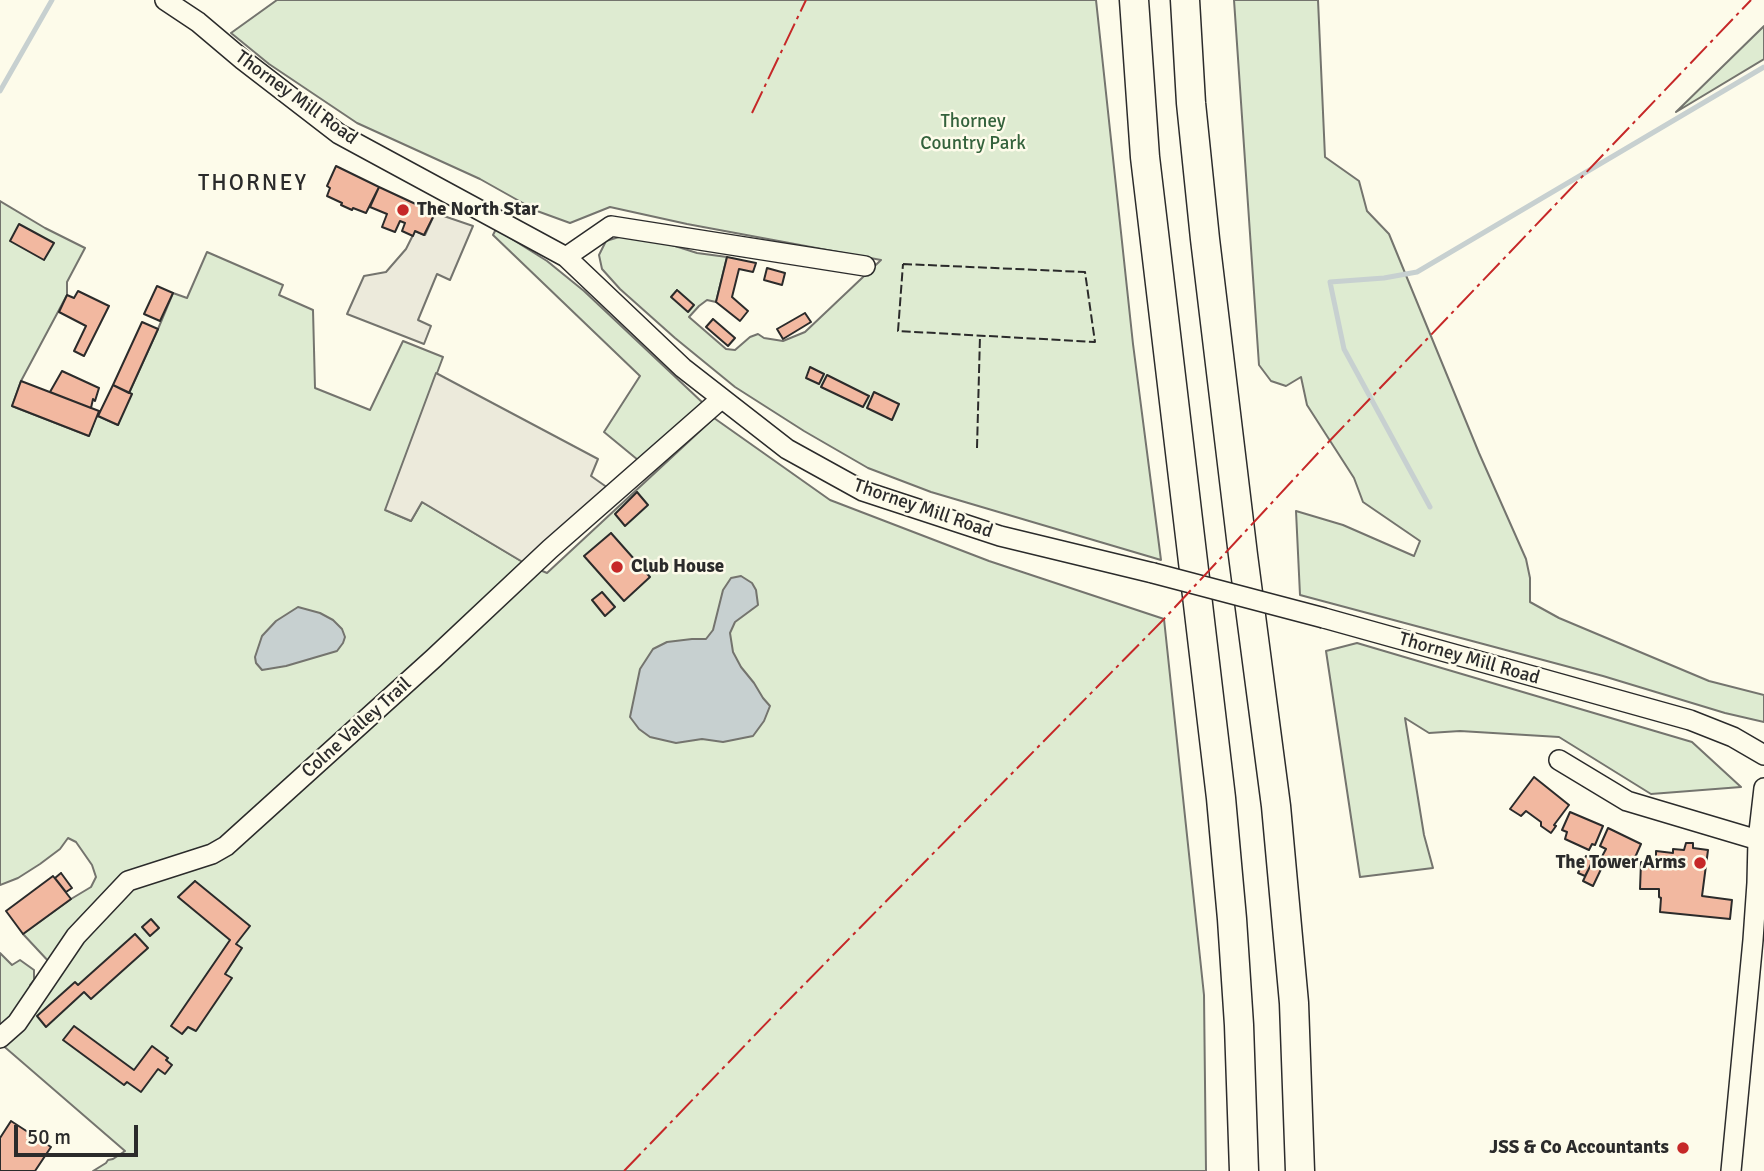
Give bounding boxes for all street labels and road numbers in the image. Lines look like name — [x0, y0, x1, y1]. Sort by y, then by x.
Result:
street label: Thorney Mill Road — [230, 46, 362, 150]
street label: Thorney Mill Road — [850, 475, 996, 543]
street label: Thorney Mill Road — [1396, 628, 1542, 690]
street label: Colne Valley Trail — [298, 673, 416, 783]

